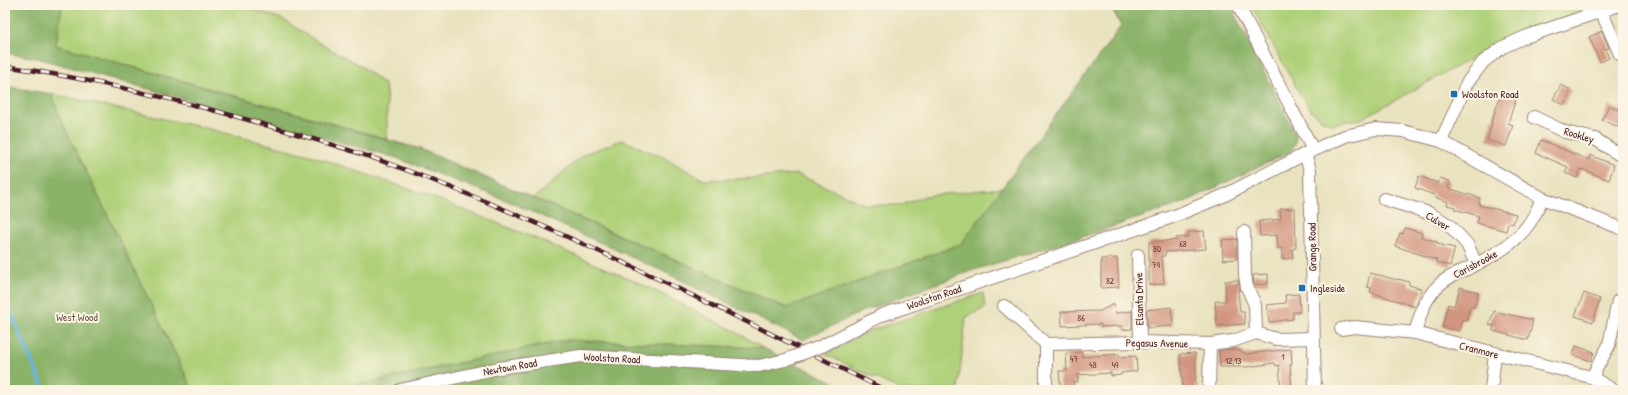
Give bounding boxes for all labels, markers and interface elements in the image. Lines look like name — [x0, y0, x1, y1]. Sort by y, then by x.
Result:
place label: Woolston Road — [1462, 87, 1519, 101]
marker: Woolston Road — [1449, 89, 1459, 99]
street label: Rookley — [1562, 124, 1596, 146]
street label: Culver — [1423, 208, 1454, 234]
street label: Grange Road — [1305, 222, 1319, 271]
house number: 68 — [1179, 238, 1187, 250]
house number: 80 — [1153, 243, 1161, 255]
street label: Carisbrooke — [1451, 246, 1500, 281]
house number: 79 — [1152, 259, 1161, 271]
street label: Elsanta Drive — [1132, 272, 1146, 325]
house number: 82 — [1106, 275, 1115, 287]
street label: Woolston Road — [905, 281, 964, 313]
place label: Ingleside — [1310, 281, 1346, 295]
marker: Ingleside — [1297, 283, 1307, 293]
park label: West Wood — [56, 310, 99, 324]
house number: 86 — [1077, 312, 1085, 324]
street label: Pegasus Avenue — [1126, 335, 1189, 351]
street label: Cranmore — [1458, 338, 1501, 362]
street label: Woolston Road — [583, 350, 641, 367]
house number: 1 — [1281, 351, 1285, 363]
house number: 47 — [1070, 353, 1078, 365]
street label: Newtown Road — [482, 355, 539, 379]
house number: 12,13 — [1225, 355, 1241, 367]
house number: 48 — [1089, 359, 1097, 371]
house number: 49 — [1112, 359, 1119, 371]

